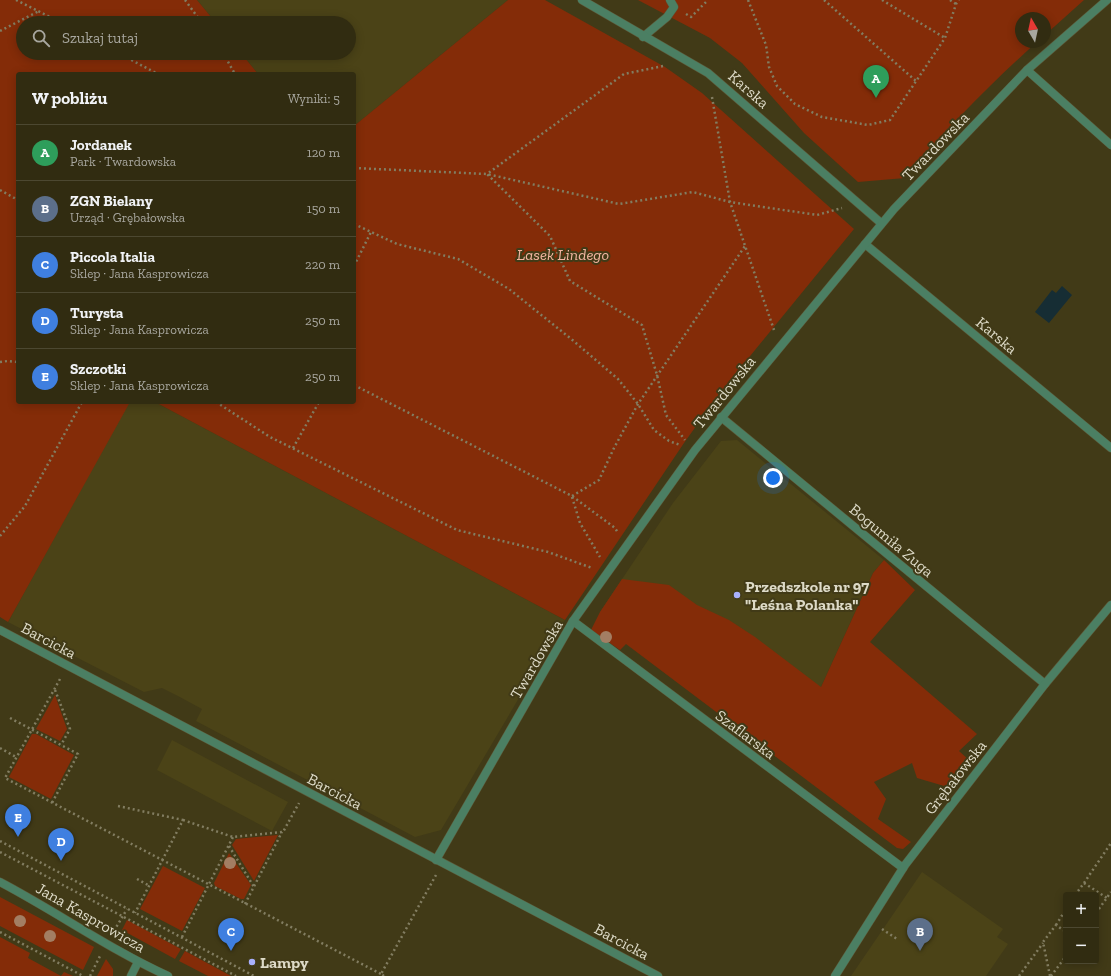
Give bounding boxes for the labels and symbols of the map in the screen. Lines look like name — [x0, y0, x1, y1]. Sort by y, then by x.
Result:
north arrow — [1015, 12, 1051, 48]
pin: A — [863, 65, 889, 98]
street label: Karska — [724, 67, 773, 112]
street label: Twardowska — [898, 108, 973, 185]
park label: Lasek Lindego — [517, 245, 609, 264]
street label: Karska — [972, 313, 1021, 358]
street label: Twardowska — [689, 352, 760, 433]
your location — [763, 468, 783, 488]
street label: Bogumiła Zuga — [846, 500, 938, 581]
place label: Przedszkole nr 97 "Leśna Polanka" — [745, 577, 869, 614]
marker: Przedszkole nr 97 "Leśna Polanka" — [732, 590, 742, 600]
street label: Twardowska — [506, 616, 567, 702]
street label: Barcicka — [18, 618, 80, 663]
street label: Szaflarska — [712, 706, 780, 763]
street label: Grębałowska — [920, 736, 990, 818]
street label: Barcicka — [304, 769, 366, 814]
pin: E — [5, 804, 31, 837]
pin: D — [48, 828, 74, 861]
street label: Jana Kasprowicza — [33, 878, 149, 957]
pin: C — [218, 918, 244, 951]
pin: B — [907, 918, 933, 951]
street label: Barcicka — [591, 919, 653, 964]
place label: Lampy — [260, 953, 309, 972]
marker: Lampy — [247, 957, 257, 967]

